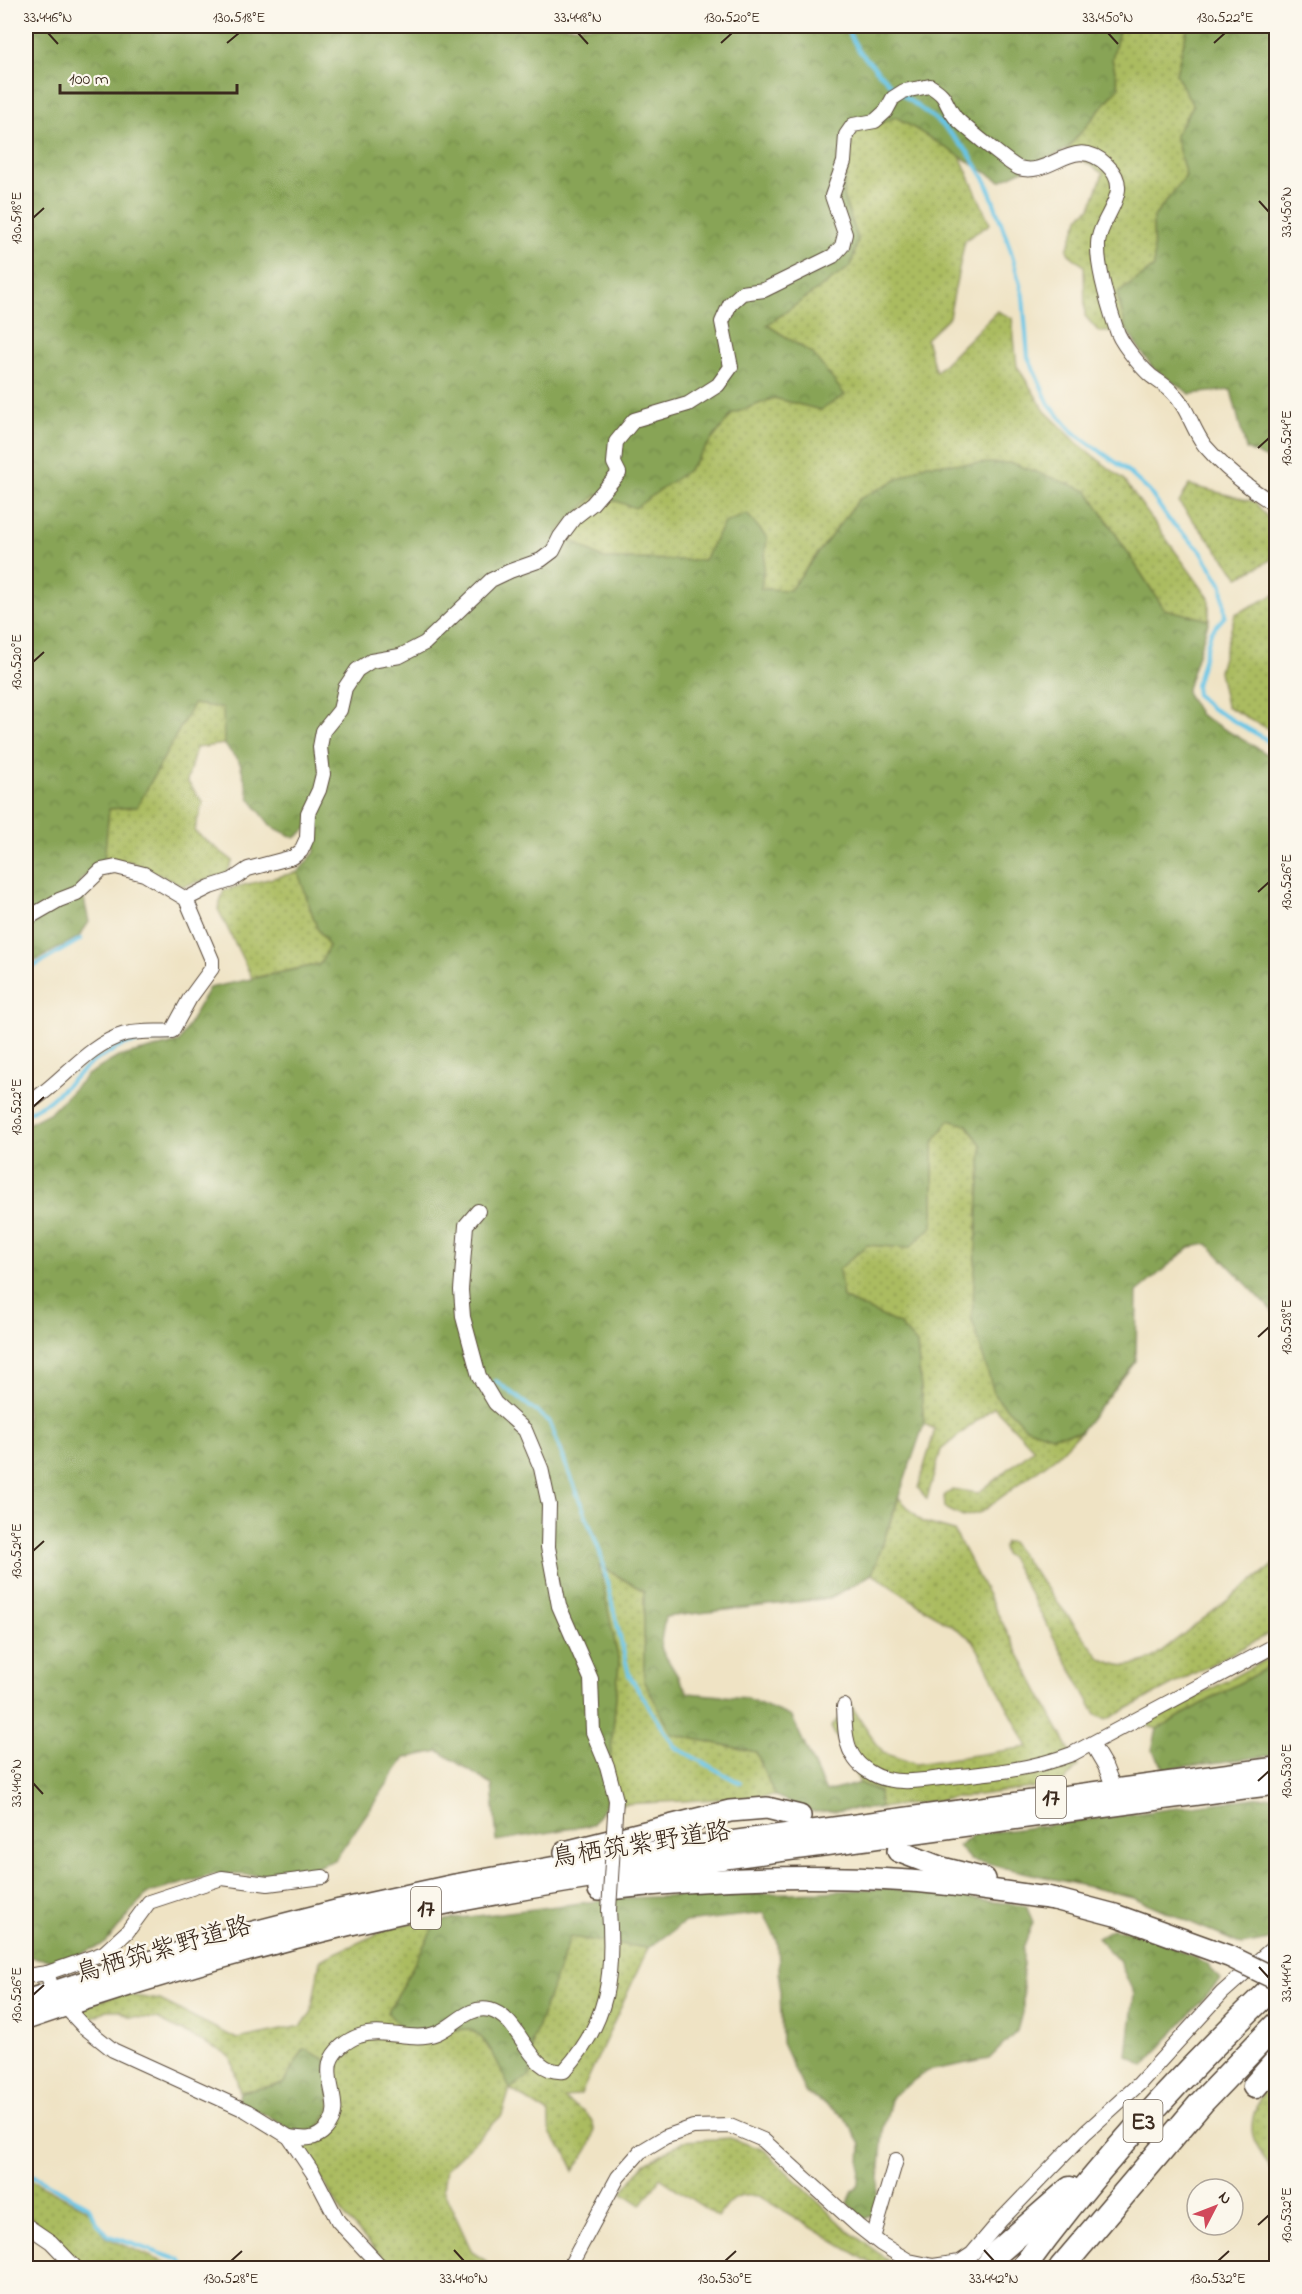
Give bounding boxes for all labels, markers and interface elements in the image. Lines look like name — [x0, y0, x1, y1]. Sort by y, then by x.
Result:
text: 33.446°N — [24, 7, 72, 29]
text: 130.518°E — [213, 7, 265, 29]
text: 33.448°N — [554, 7, 602, 29]
text: 130.520°E — [704, 7, 760, 29]
text: 33.450°N — [1083, 7, 1133, 29]
text: 130.522°E — [1196, 7, 1254, 29]
scale bar — [60, 57, 237, 95]
text: 100 m — [69, 67, 109, 93]
text: 33.450°N — [1276, 187, 1298, 237]
text: 130.518°E — [6, 192, 28, 244]
text: 130.524°E — [1276, 410, 1298, 466]
text: 130.520°E — [6, 634, 28, 690]
text: 130.526°E — [1276, 854, 1298, 910]
text: 130.522°E — [6, 1078, 28, 1136]
text: 130.528°E — [1276, 1299, 1298, 1355]
text: 130.524°E — [6, 1523, 28, 1579]
text: 130.530°E — [1276, 1744, 1298, 1798]
text: 33.440°N — [6, 1759, 28, 1807]
road number: 17 — [1036, 1776, 1066, 1818]
street label: 鳥栖筑紫野道路 — [549, 1813, 734, 1879]
road number: 17 — [411, 1887, 441, 1929]
street label: 鳥栖筑紫野道路 — [71, 1908, 257, 1994]
text: 33.444°N — [1276, 1954, 1298, 2002]
text: 130.526°E — [6, 1967, 28, 2023]
road number: E3 — [1124, 2100, 1162, 2142]
north arrow — [1185, 2177, 1245, 2237]
text: N — [1212, 2186, 1237, 2210]
text: 130.532°E — [1276, 2187, 1298, 2243]
text: 130.528°E — [203, 2268, 259, 2290]
text: 33.440°N — [440, 2268, 488, 2290]
text: 130.530°E — [698, 2268, 752, 2290]
text: 33.442°N — [969, 2268, 1019, 2290]
text: 130.532°E — [1190, 2268, 1246, 2290]

